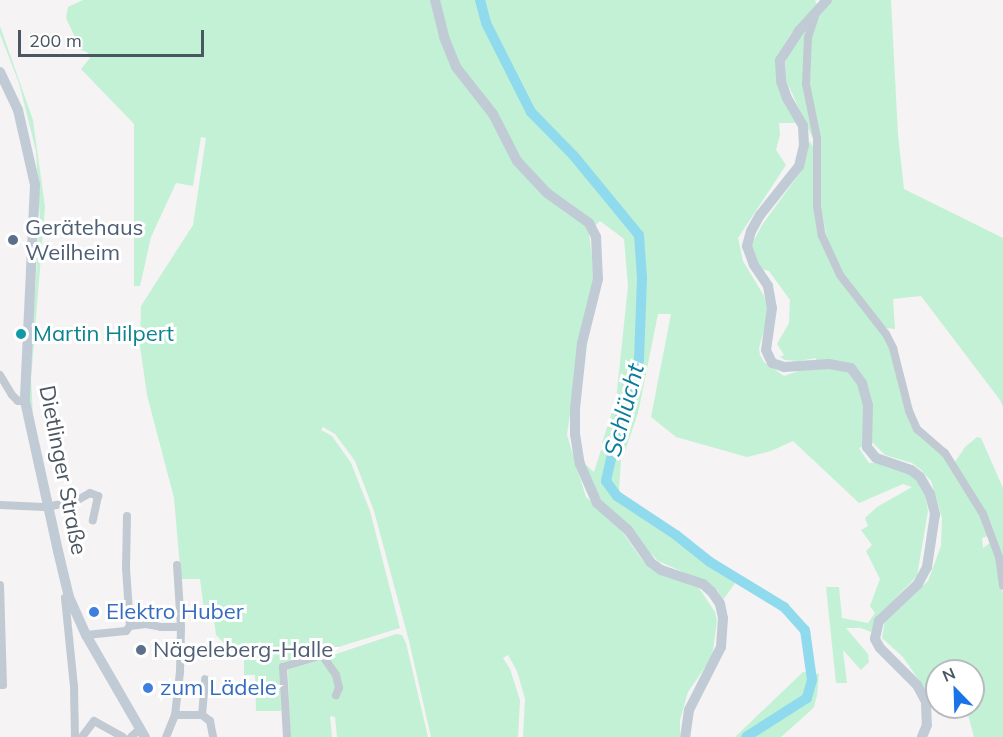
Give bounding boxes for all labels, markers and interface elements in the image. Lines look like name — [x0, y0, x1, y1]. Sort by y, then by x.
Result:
scale bar — [21, 18, 207, 56]
text: 200 m — [29, 29, 82, 52]
place label: Gerätehaus Weilheim — [25, 214, 143, 266]
marker: Gerätehaus Weilheim — [6, 233, 20, 247]
place label: Martin Hilpert — [33, 321, 174, 347]
marker: Martin Hilpert — [14, 327, 28, 341]
water label: Schlücht — [598, 360, 650, 460]
street label: Dietlinger Straße — [34, 383, 92, 557]
place label: Elektro Huber — [106, 599, 244, 625]
marker: Elektro Huber — [87, 605, 101, 619]
place label: Nägeleberg-Halle — [153, 637, 333, 663]
marker: Nägeleberg-Halle — [134, 643, 148, 657]
north arrow — [925, 659, 985, 719]
text: N — [939, 663, 958, 686]
place label: zum Lädele — [160, 675, 277, 701]
marker: zum Lädele — [141, 681, 155, 695]

